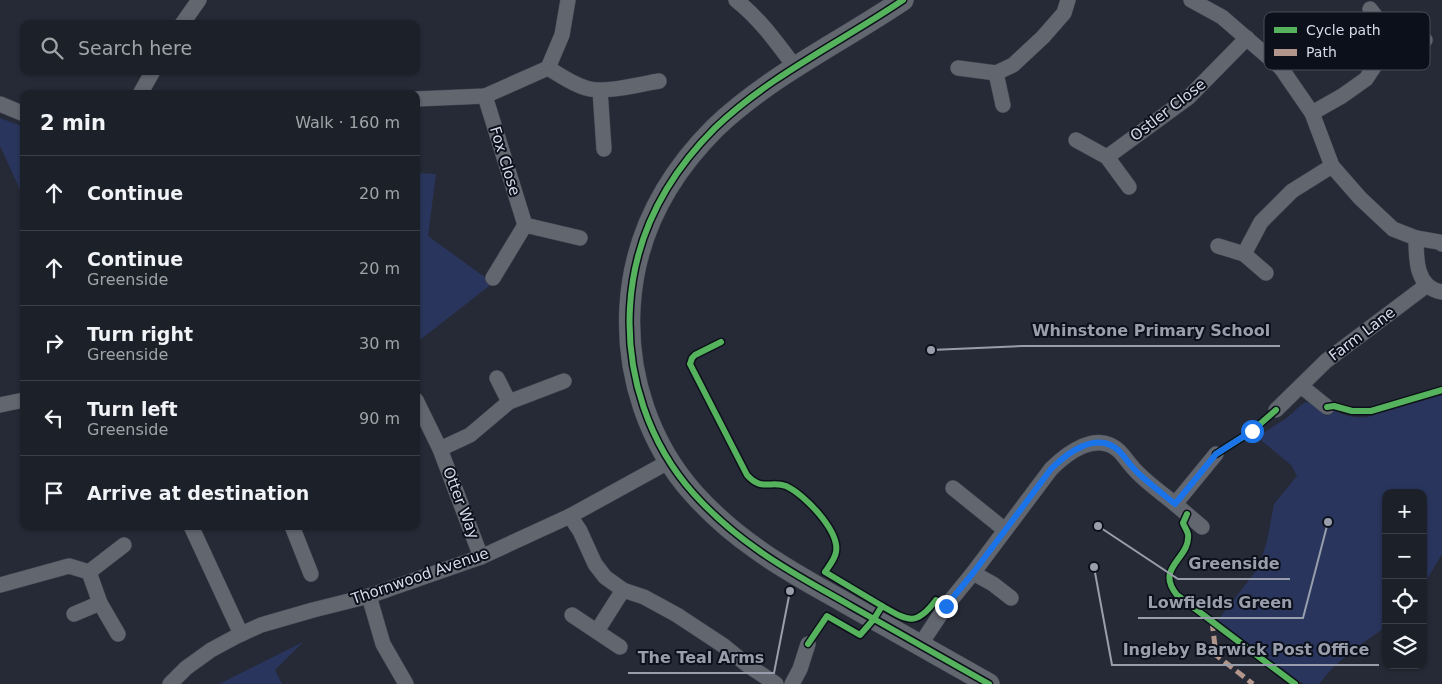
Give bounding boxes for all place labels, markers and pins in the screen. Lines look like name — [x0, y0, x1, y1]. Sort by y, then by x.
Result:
callout: Whinstone Primary School — [1022, 315, 1280, 346]
callout: Greenside — [1178, 548, 1290, 579]
callout: Lowfields Green — [1138, 587, 1303, 618]
callout: Ingleby Barwick Post Office — [1112, 634, 1379, 665]
callout: The Teal Arms — [628, 642, 774, 673]

